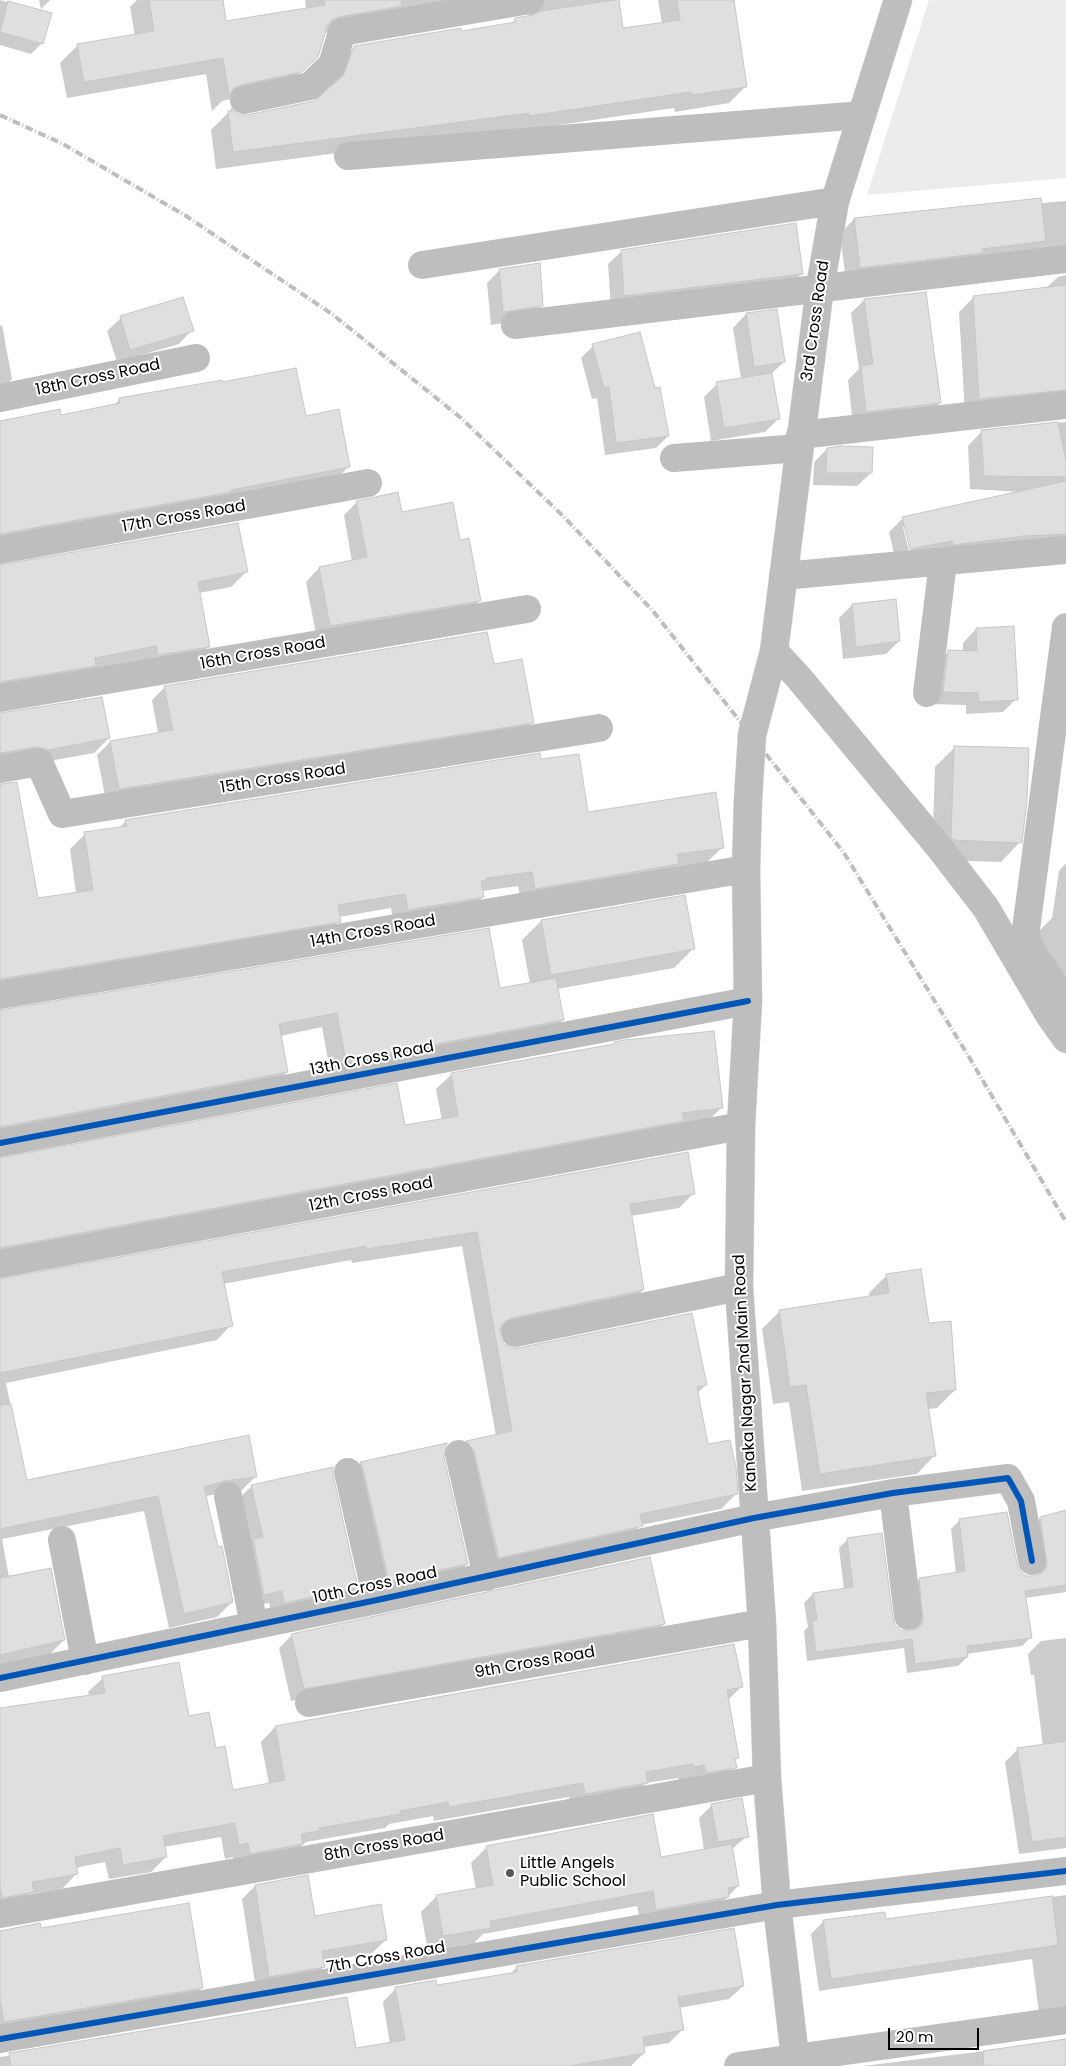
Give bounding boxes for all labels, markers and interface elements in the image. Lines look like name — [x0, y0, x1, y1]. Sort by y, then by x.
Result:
street label: 3rd Cross Road — [798, 259, 834, 383]
street label: 18th Cross Road — [34, 355, 162, 401]
street label: 17th Cross Road — [121, 497, 247, 537]
street label: 16th Cross Road — [199, 634, 327, 674]
street label: 15th Cross Road — [219, 760, 347, 798]
street label: 14th Cross Road — [309, 912, 437, 952]
street label: 13th Cross Road — [308, 1038, 436, 1080]
street label: 12th Cross Road — [307, 1174, 435, 1216]
street label: Kanaka Nagar 2nd Main Road — [730, 1254, 762, 1492]
street label: 10th Cross Road — [311, 1563, 439, 1609]
street label: 9th Cross Road — [473, 1643, 597, 1683]
street label: 8th Cross Road — [322, 1826, 446, 1866]
place label: Little Angels Public School — [520, 1854, 626, 1892]
marker: Little Angels Public School — [504, 1867, 516, 1879]
street label: 7th Cross Road — [325, 1938, 447, 1978]
scale bar — [891, 2018, 982, 2050]
text: 20 m — [896, 2026, 934, 2047]

